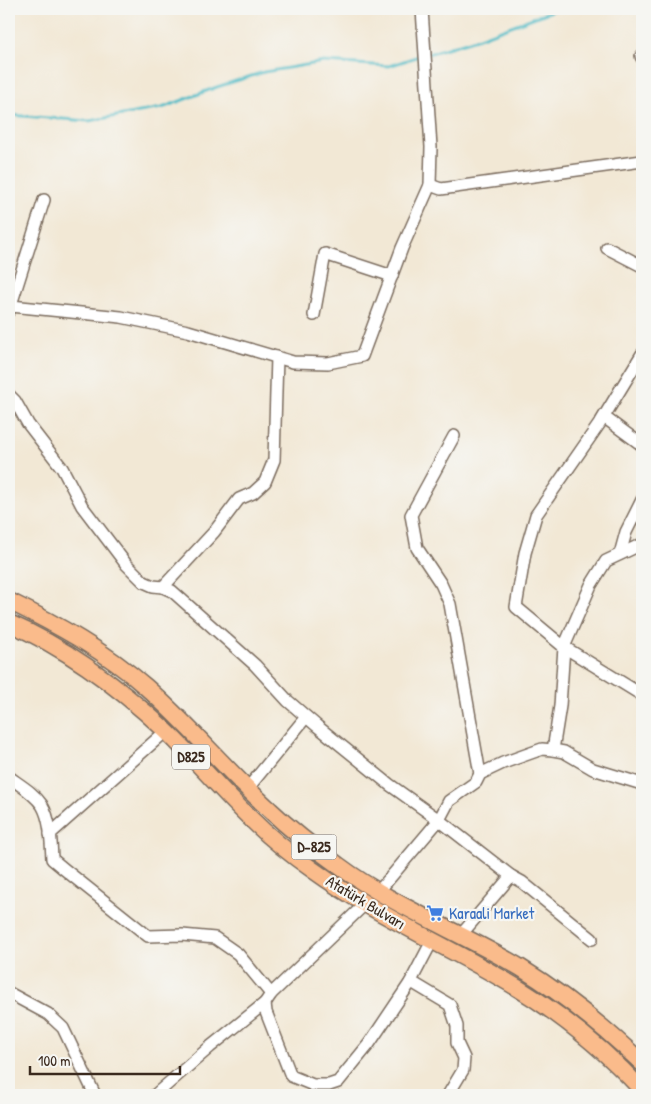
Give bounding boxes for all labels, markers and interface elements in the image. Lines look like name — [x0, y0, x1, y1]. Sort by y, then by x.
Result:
road number: D825 — [172, 744, 210, 770]
road number: D-825 — [292, 834, 336, 860]
street label: Atatürk Bulvarı — [322, 870, 410, 934]
place label: Karaali Market — [449, 902, 535, 924]
supermarket icon: Karaali Market — [425, 903, 445, 923]
scale bar — [30, 1044, 180, 1076]
text: 100 m — [38, 1050, 71, 1071]

